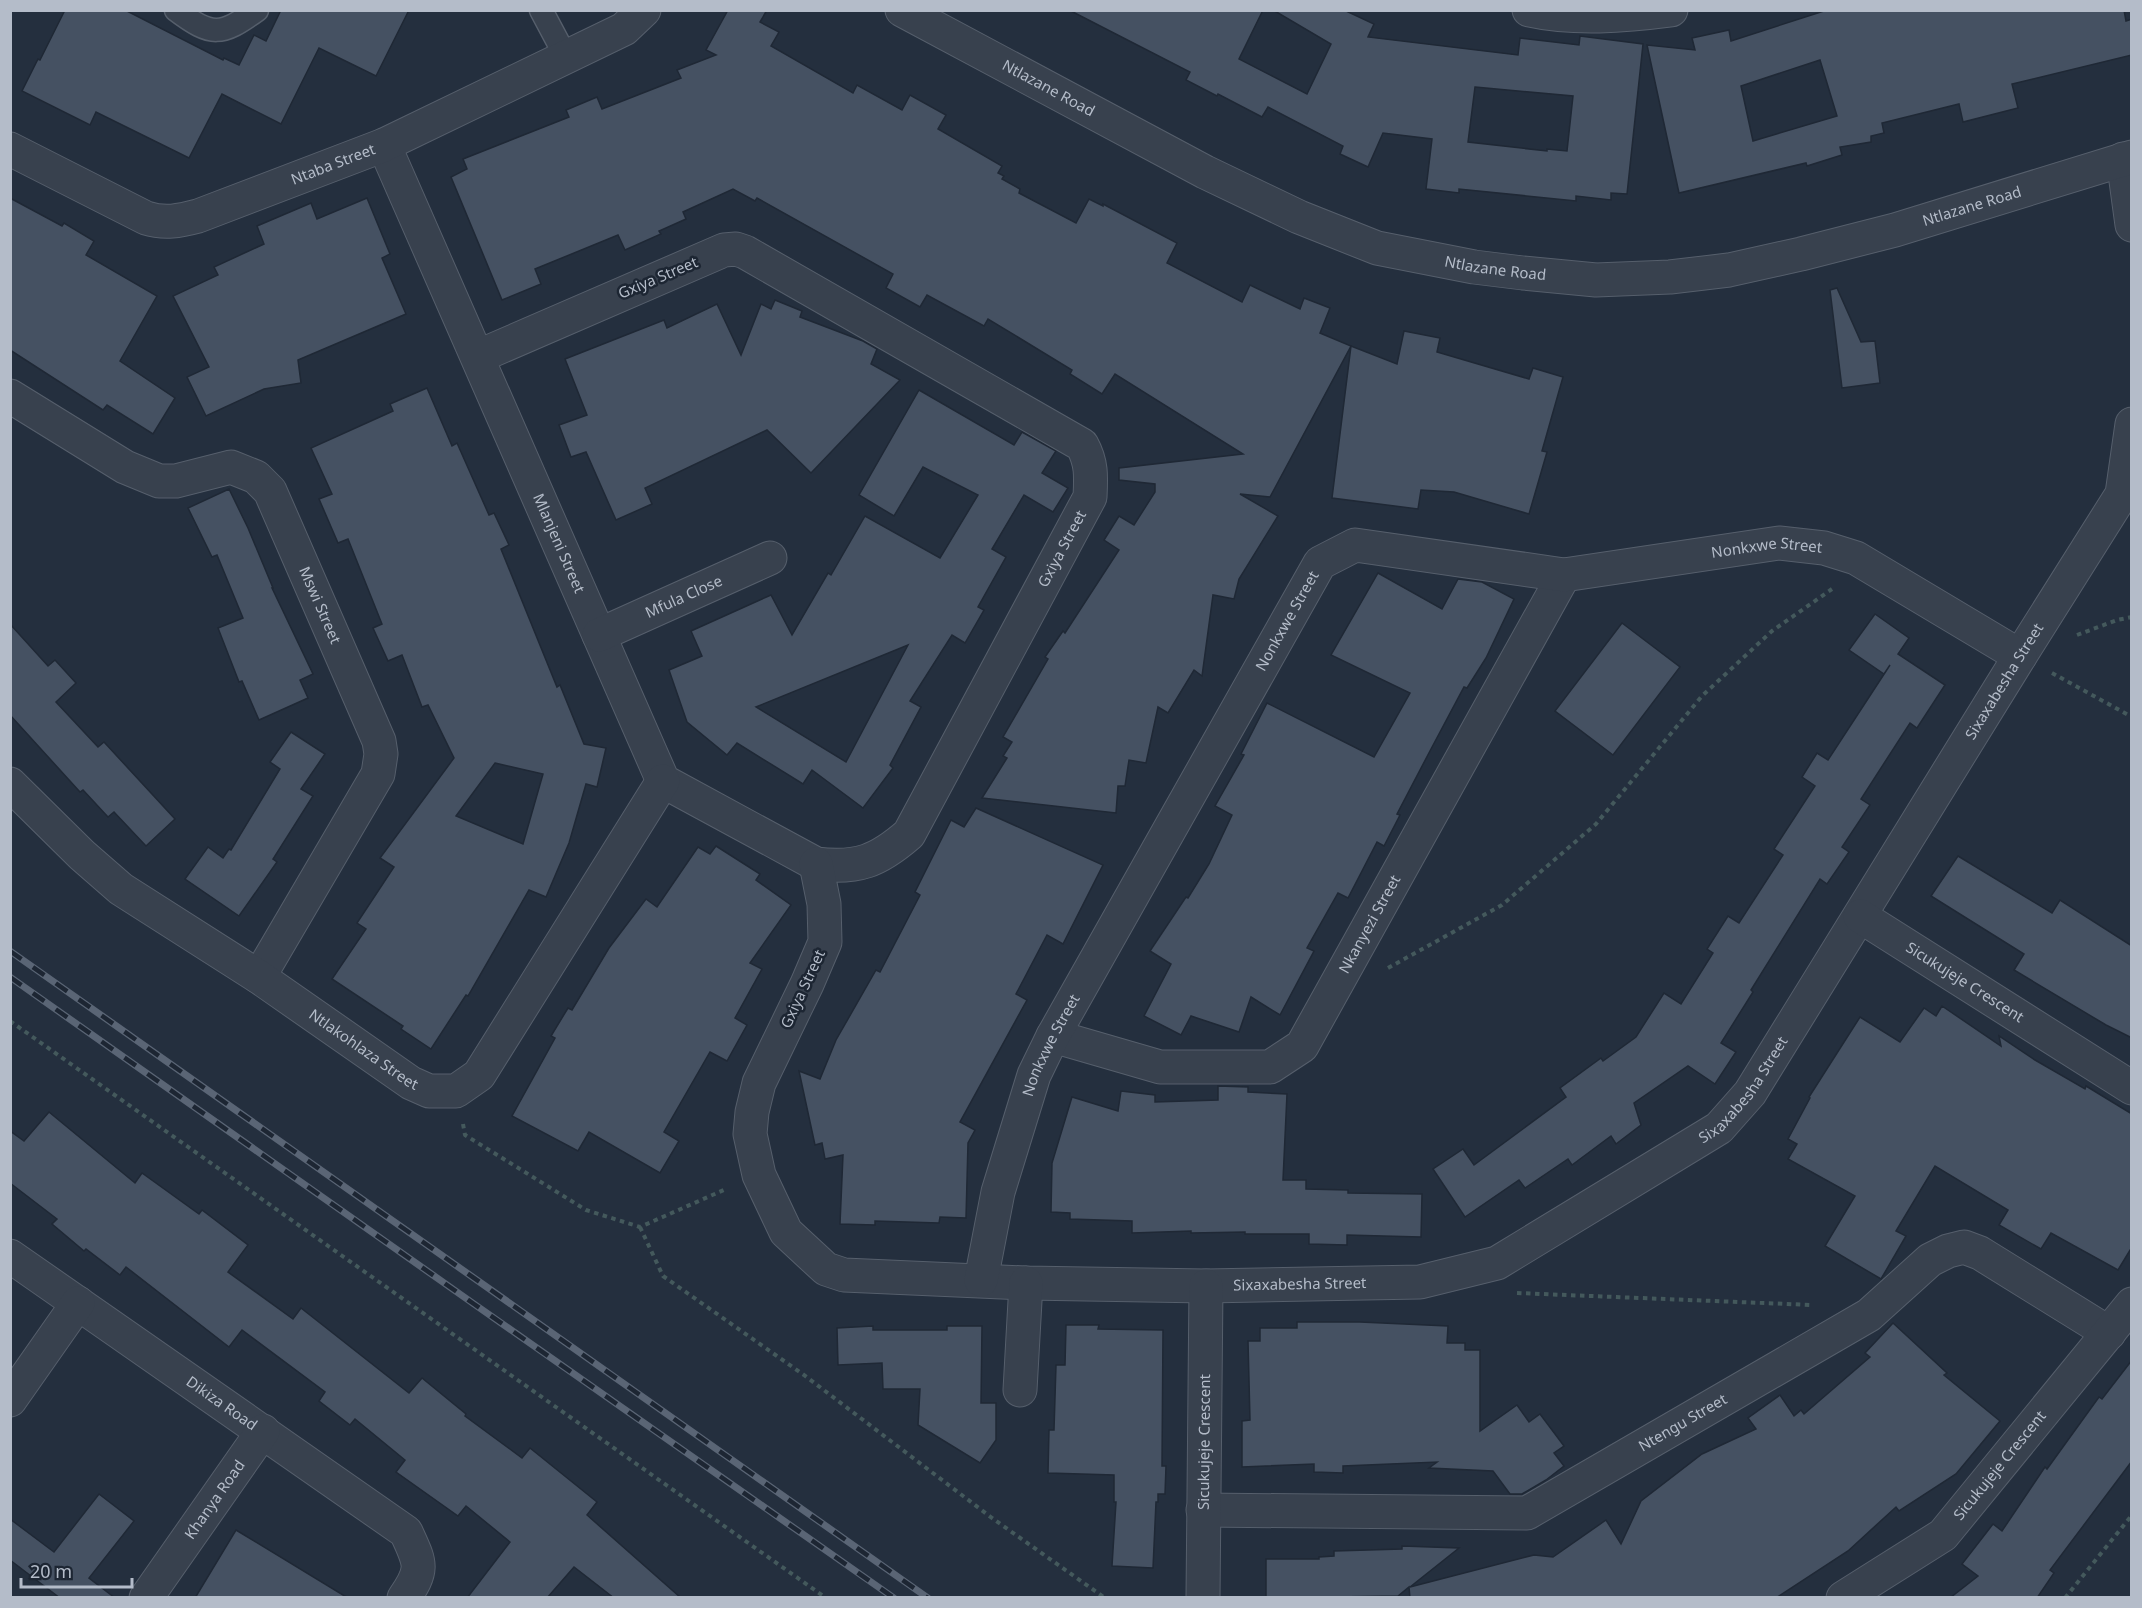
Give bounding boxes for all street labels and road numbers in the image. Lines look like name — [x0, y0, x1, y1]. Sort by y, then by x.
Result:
street label: Ntlazane Road — [999, 54, 1099, 120]
street label: Ntaba Street — [288, 138, 378, 189]
street label: Ntlazane Road — [1920, 181, 2023, 230]
street label: Ntlazane Road — [1443, 250, 1547, 284]
street label: Gxiya Street — [615, 251, 701, 303]
street label: Mlanjeni Street — [529, 490, 590, 596]
street label: Gxiya Street — [1032, 506, 1090, 590]
street label: Nonkxwe Street — [1710, 532, 1824, 562]
street label: Mswi Street — [295, 563, 347, 647]
street label: Nonkxwe Street — [1250, 566, 1323, 674]
street label: Mfula Close — [642, 570, 725, 622]
street label: Sixaxabesha Street — [1960, 618, 2048, 743]
street label: Nkanyezi Street — [1333, 870, 1405, 977]
street label: Sicukujeje Crescent — [1903, 937, 2029, 1027]
street label: Gxiya Street — [775, 946, 829, 1031]
street label: Nonkxwe Street — [1017, 990, 1084, 1099]
street label: Ntlakohlaza Street — [305, 1004, 422, 1094]
street label: Sixaxabesha Street — [1695, 1032, 1792, 1147]
street label: Sixaxabesha Street — [1233, 1272, 1367, 1294]
street label: Dikiza Road — [183, 1371, 262, 1434]
street label: Sicukujeje Crescent — [1193, 1373, 1214, 1510]
street label: Ntengu Street — [1634, 1388, 1731, 1455]
street label: Sicukujeje Crescent — [1948, 1405, 2050, 1524]
street label: Khanya Road — [179, 1456, 249, 1543]

